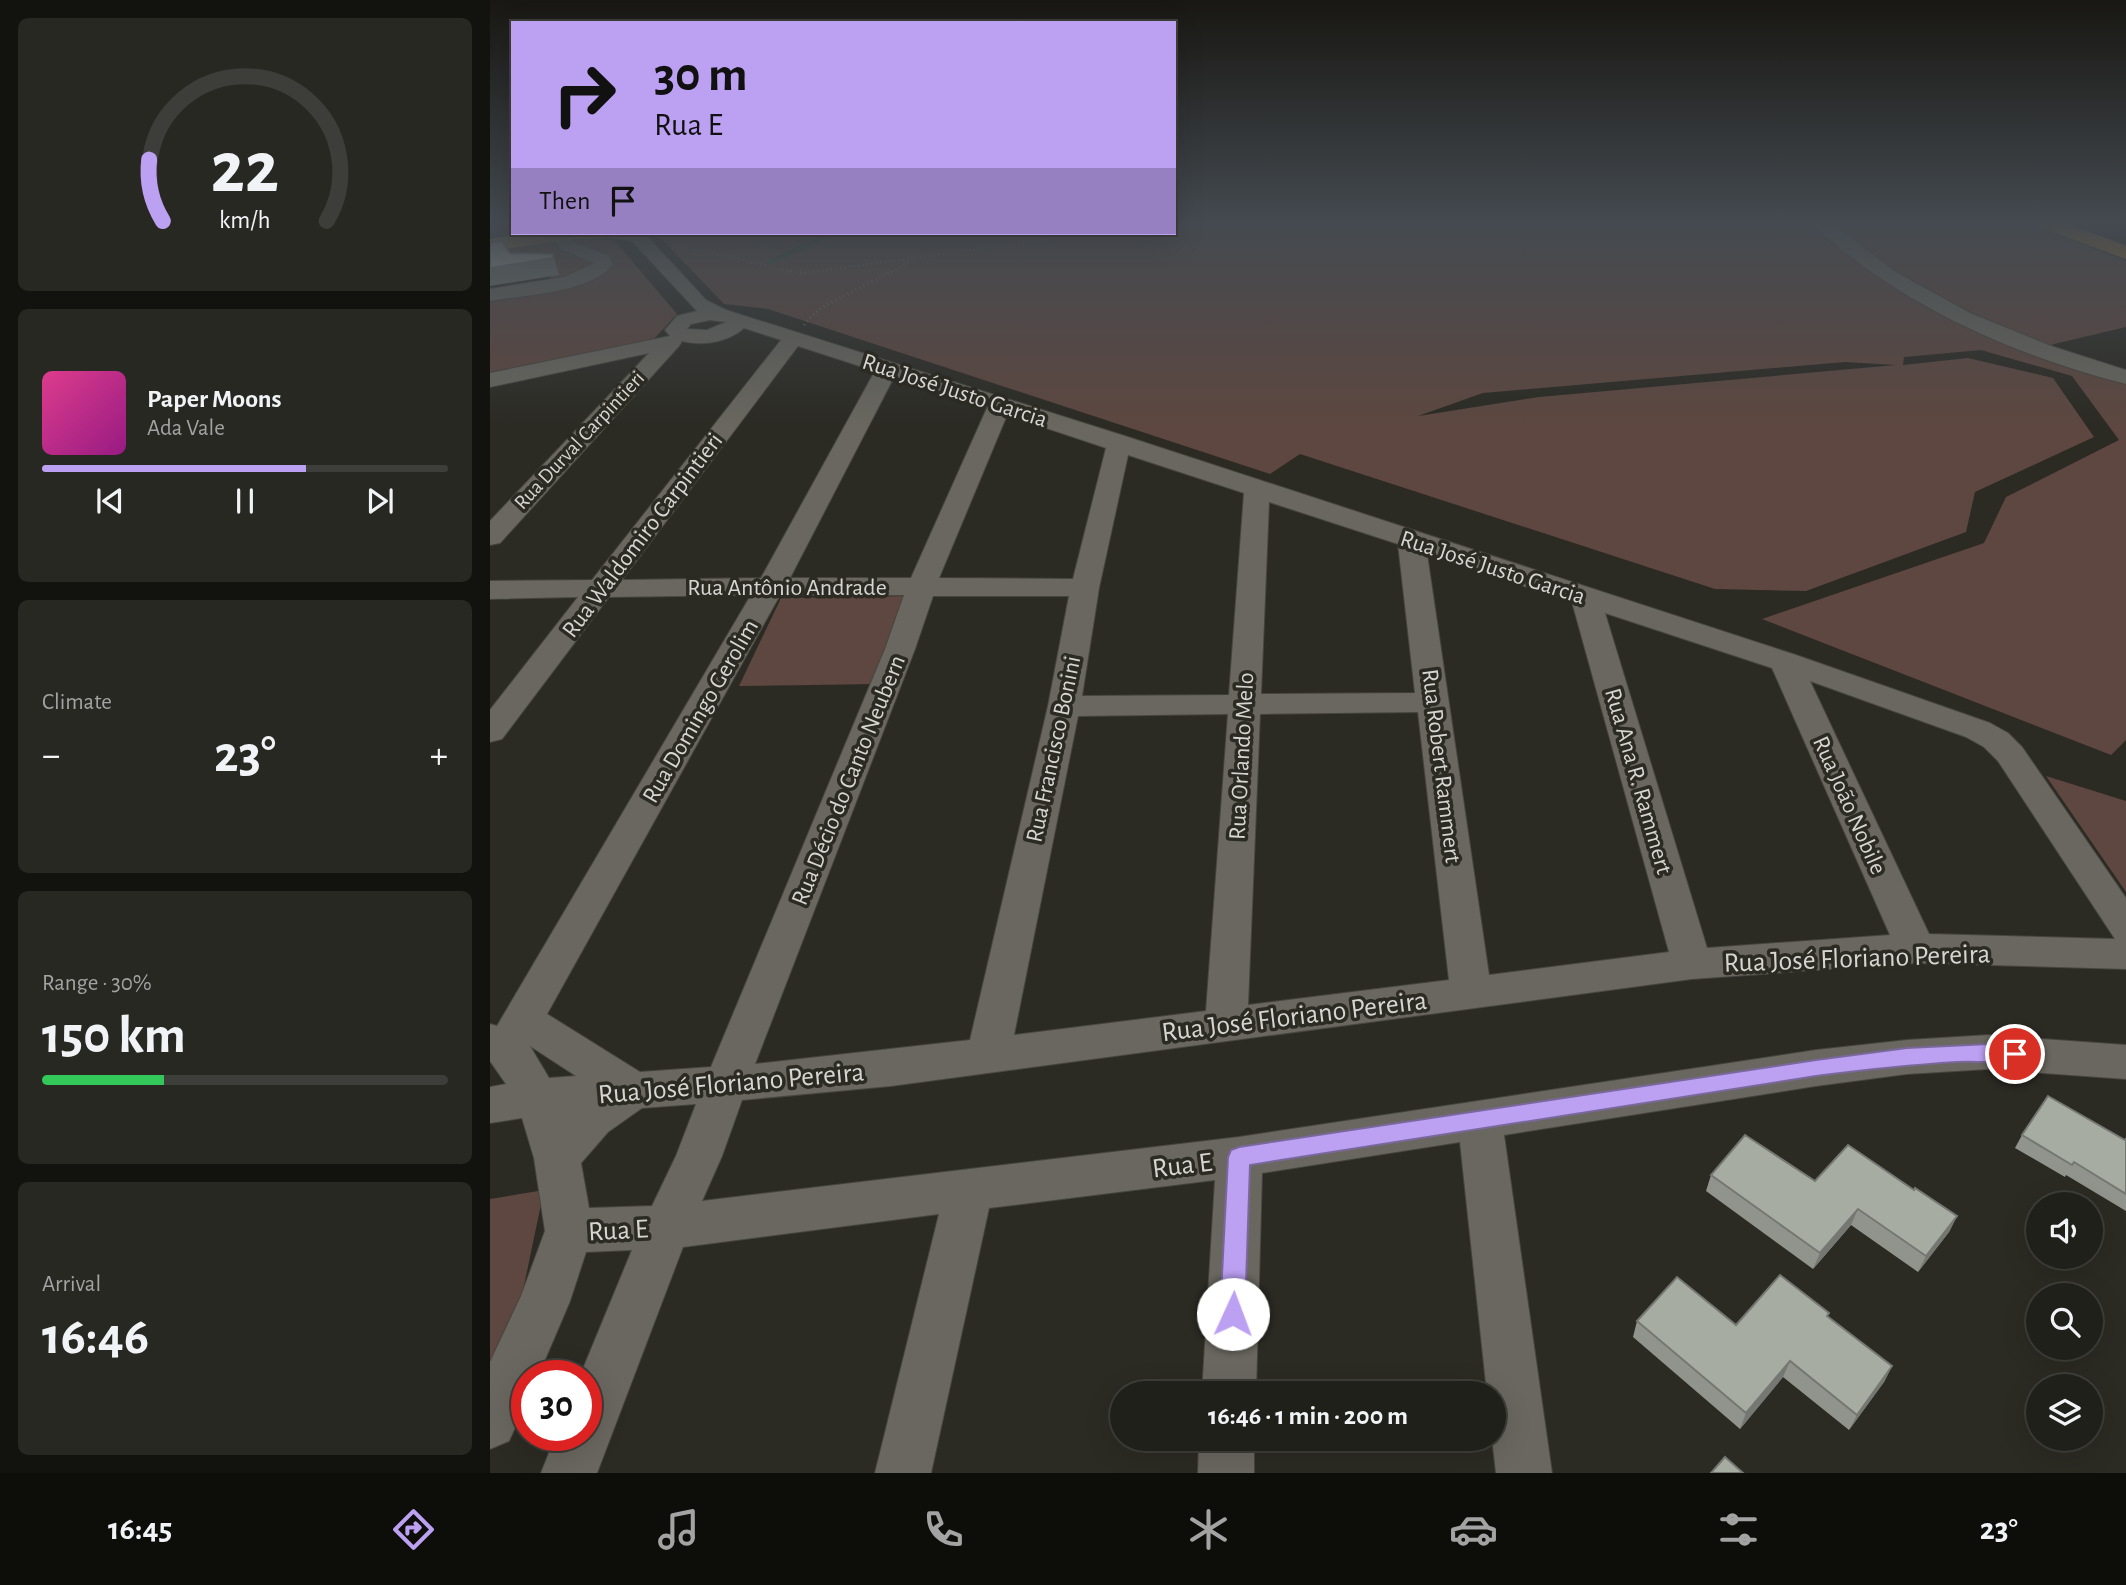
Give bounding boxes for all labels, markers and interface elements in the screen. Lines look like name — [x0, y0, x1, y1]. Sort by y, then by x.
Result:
icon: right — [539, 49, 630, 140]
text: 30 m — [654, 51, 748, 100]
text: Rua E — [654, 109, 723, 141]
text: 22 — [211, 133, 279, 206]
icon: arrive — [604, 182, 642, 220]
text: Then — [539, 188, 590, 214]
text: km/h — [219, 207, 271, 232]
street label: Rua José Justo Garcia — [859, 350, 1050, 432]
street label: Rua Durval Carpintieri — [510, 367, 649, 513]
text: Paper Moons — [147, 386, 282, 412]
text: Ada Vale — [147, 417, 225, 440]
street label: Rua Waldomiro Carpintieri — [558, 429, 727, 642]
icon: previous — [91, 482, 129, 520]
icon: pause — [226, 482, 264, 520]
icon: next — [361, 482, 399, 520]
street label: Rua José Justo Garcia — [1397, 527, 1588, 609]
street label: Rua Antônio Andrade — [687, 576, 887, 600]
street label: Rua Domingo Gerolim — [639, 616, 763, 807]
street label: Rua Décio do Canto Neubern — [788, 652, 910, 909]
street label: Rua Francisco Bonini — [1023, 654, 1085, 845]
street label: Rua Robert Rammert — [1417, 668, 1465, 865]
street label: Rua Orlando Melo — [1226, 672, 1258, 840]
street label: Rua Ana R. Rammert — [1600, 686, 1676, 877]
text: Climate — [42, 691, 112, 714]
text: 23° — [214, 729, 276, 781]
street label: Rua João Nobile — [1808, 733, 1890, 878]
text: − — [42, 737, 60, 775]
text: + — [430, 737, 448, 775]
street label: Rua José Floriano Pereira — [1723, 940, 1991, 978]
text: Range · 30% — [42, 972, 152, 995]
street label: Rua José Floriano Pereira — [1160, 987, 1429, 1047]
text: 150 km — [42, 1010, 186, 1062]
pin — [1985, 1024, 2045, 1084]
icon: arrive — [1996, 1035, 2034, 1073]
street label: Rua José Floriano Pereira — [597, 1058, 865, 1110]
street label: Rua E — [1151, 1148, 1214, 1184]
map controls — [2026, 1192, 2103, 1451]
button: sound — [2026, 1192, 2103, 1269]
street label: Rua E — [587, 1215, 649, 1247]
text: Arrival — [42, 1273, 101, 1296]
position arrow — [1196, 1277, 1270, 1351]
button: search — [2026, 1283, 2103, 1360]
text: 16:46 — [42, 1311, 149, 1363]
speed limit sign: 30 — [511, 1360, 602, 1451]
button: layers — [2026, 1374, 2103, 1451]
text: 16:46 · 1 min · 200 m — [1208, 1403, 1408, 1429]
icon: directions — [389, 1505, 438, 1554]
icon: music — [654, 1505, 703, 1554]
icon: phone — [919, 1505, 968, 1554]
icon: climate — [1184, 1505, 1233, 1554]
icon: car — [1449, 1505, 1498, 1554]
icon: filters — [1714, 1505, 1763, 1554]
text: 16:45 — [108, 1513, 172, 1545]
text: 23° — [1980, 1513, 2018, 1545]

